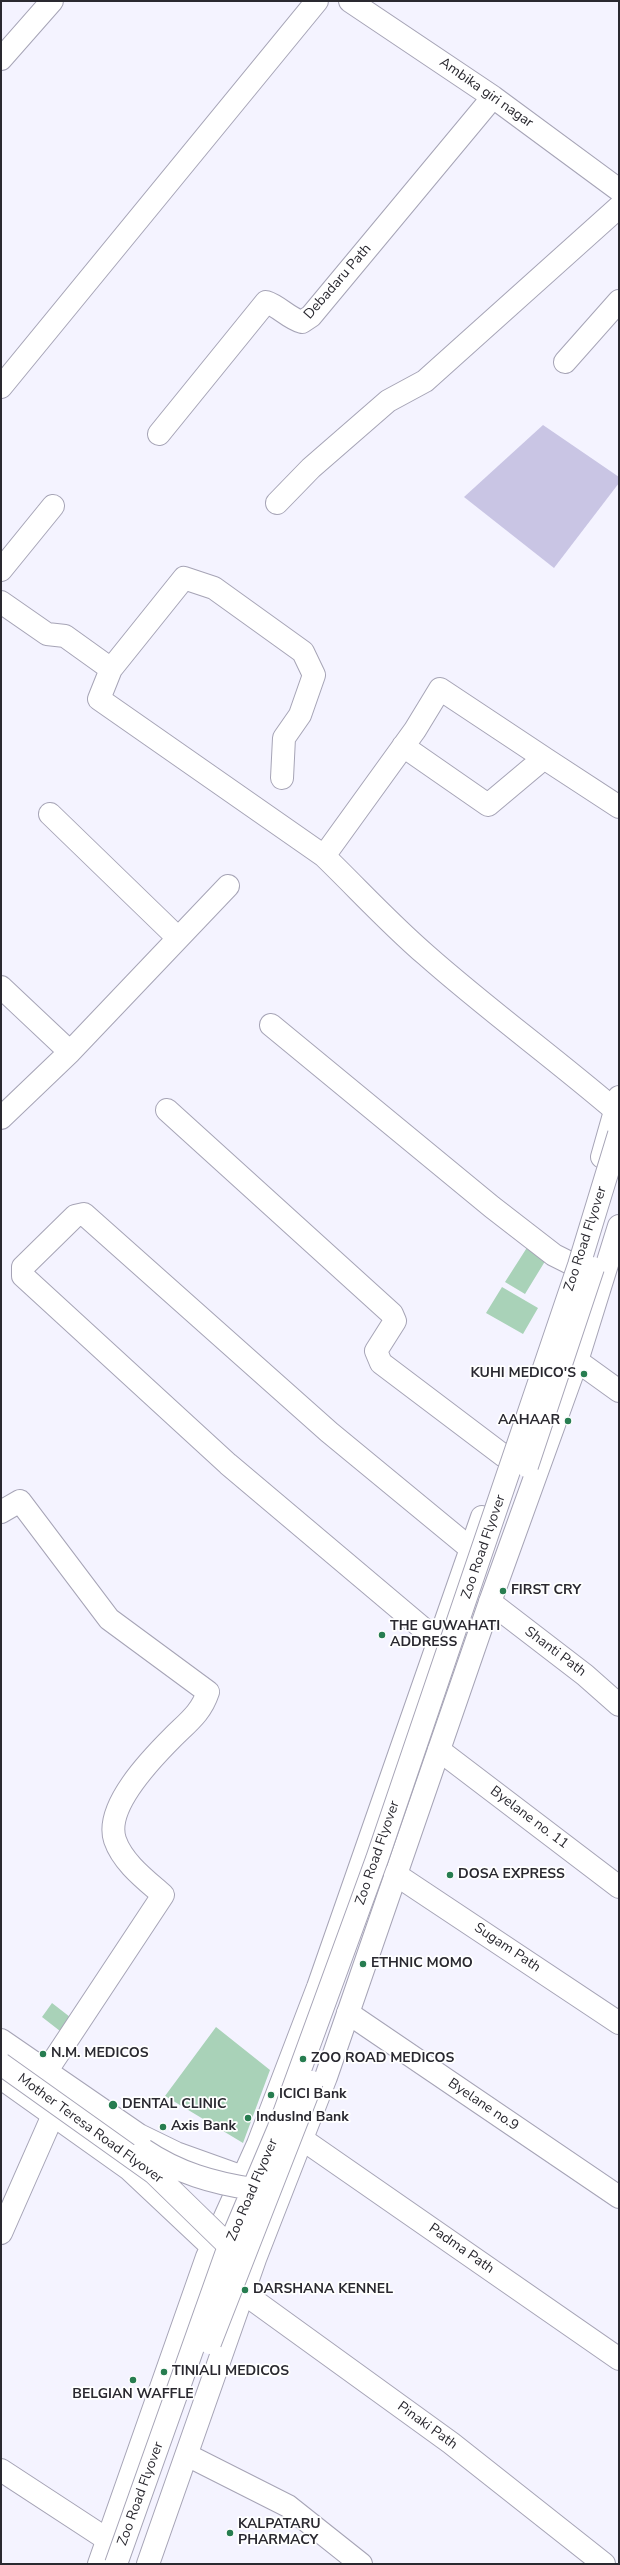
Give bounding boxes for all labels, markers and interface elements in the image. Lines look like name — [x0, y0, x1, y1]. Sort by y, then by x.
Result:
street label: Ambika giri nagar — [436, 54, 536, 132]
street label: Debadaru Path — [301, 241, 375, 323]
street label: Zoo Road Flyover — [561, 1184, 611, 1294]
place label: KUHI MEDICO'S — [470, 1366, 576, 1382]
marker: KUHI MEDICO'S — [579, 1369, 589, 1379]
place label: AAHAAR — [498, 1413, 560, 1429]
marker: AAHAAR — [563, 1416, 573, 1426]
street label: Zoo Road Flyover — [458, 1493, 510, 1601]
place label: FIRST CRY — [511, 1583, 581, 1599]
marker: FIRST CRY — [498, 1586, 508, 1596]
place label: THE GUWAHATI ADDRESS — [390, 1619, 500, 1652]
street label: Shanti Path — [521, 1623, 589, 1681]
marker: THE GUWAHATI ADDRESS — [377, 1630, 387, 1640]
street label: Byelane no. 11 — [487, 1783, 571, 1853]
street label: Zoo Road Flyover — [352, 1799, 404, 1907]
place label: DOSA EXPRESS — [458, 1867, 565, 1883]
marker: DOSA EXPRESS — [445, 1870, 455, 1880]
street label: Sugam Path — [471, 1920, 543, 1976]
place label: ETHNIC MOMO — [371, 1956, 473, 1972]
marker: ETHNIC MOMO — [358, 1959, 368, 1969]
place label: N.M. MEDICOS — [51, 2046, 148, 2062]
marker: N.M. MEDICOS — [38, 2049, 48, 2059]
place label: ZOO ROAD MEDICOS — [311, 2051, 454, 2067]
marker: ZOO ROAD MEDICOS — [298, 2054, 308, 2064]
street label: Mother Teresa Road Flyover — [14, 2071, 166, 2187]
street label: Byelane no.9 — [444, 2075, 522, 2135]
place label: ICICI Bank — [279, 2087, 347, 2103]
marker: ICICI Bank — [266, 2090, 276, 2100]
place label: DENTAL CLINIC — [122, 2097, 226, 2113]
marker: DENTAL CLINIC — [107, 2099, 119, 2111]
place label: IndusInd Bank — [256, 2110, 349, 2126]
marker: IndusInd Bank — [243, 2113, 253, 2123]
place label: Axis Bank — [171, 2119, 236, 2135]
marker: Axis Bank — [158, 2122, 168, 2132]
street label: Zoo Road Flyover — [224, 2136, 282, 2244]
street label: Padma Path — [425, 2220, 497, 2278]
place label: DARSHANA KENNEL — [253, 2282, 393, 2298]
marker: DARSHANA KENNEL — [240, 2285, 250, 2295]
place label: TINIALI MEDICOS — [172, 2364, 289, 2380]
marker: TINIALI MEDICOS — [159, 2367, 169, 2377]
marker: BELGIAN WAFFLE — [128, 2375, 138, 2385]
place label: BELGIAN WAFFLE — [72, 2387, 194, 2403]
street label: Pinaki Path — [394, 2399, 460, 2453]
street label: Zoo Road Flyover — [114, 2440, 168, 2548]
place label: KALPATARU PHARMACY — [238, 2517, 321, 2550]
marker: KALPATARU PHARMACY — [225, 2528, 235, 2538]

